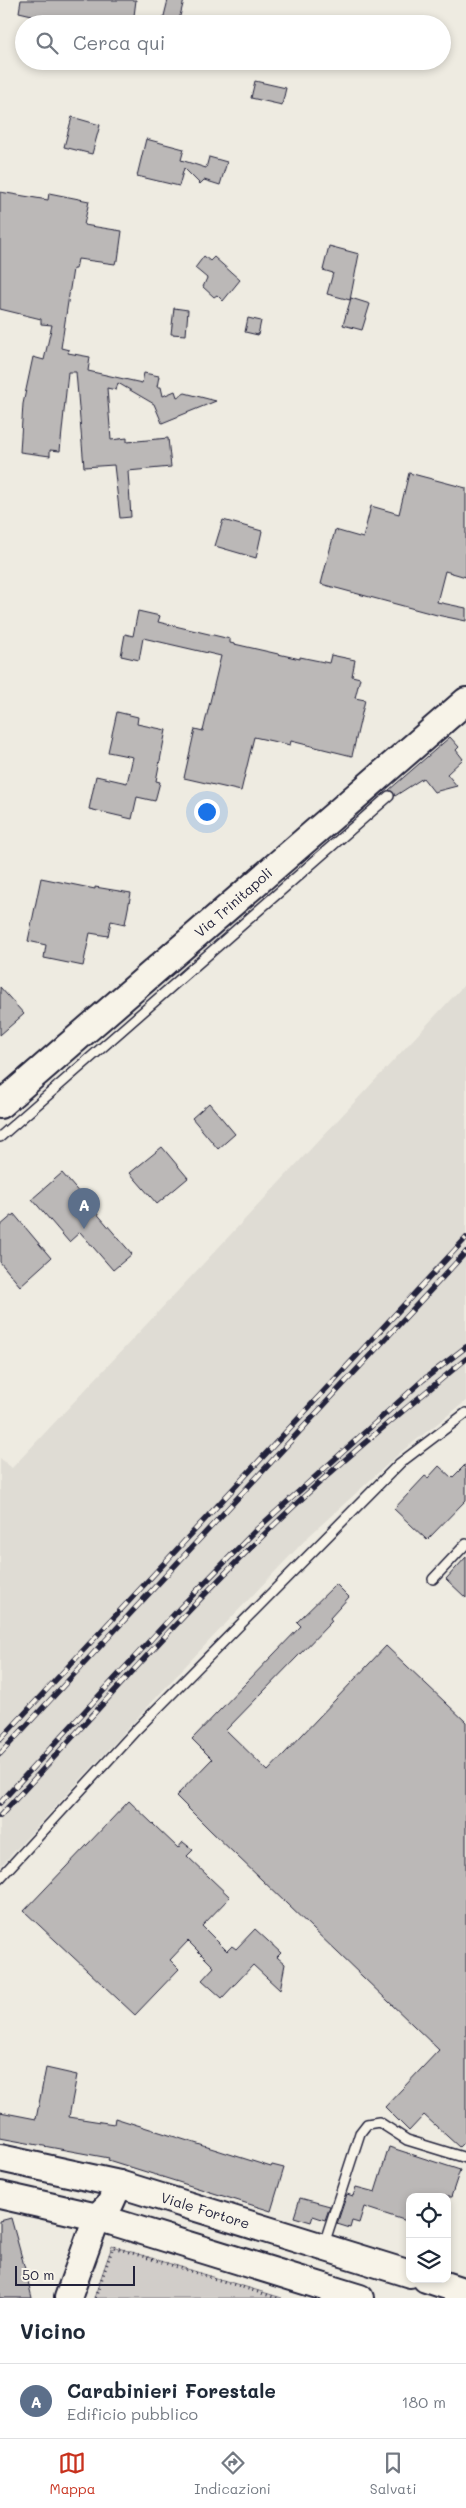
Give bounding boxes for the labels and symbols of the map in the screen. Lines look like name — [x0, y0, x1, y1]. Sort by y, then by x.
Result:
your location — [194, 799, 220, 825]
street label: Via Trinitapoli — [190, 863, 276, 941]
pin: A — [68, 1188, 100, 1229]
street label: Viale Fortore — [159, 2187, 252, 2233]
scale bar — [15, 2263, 135, 2286]

